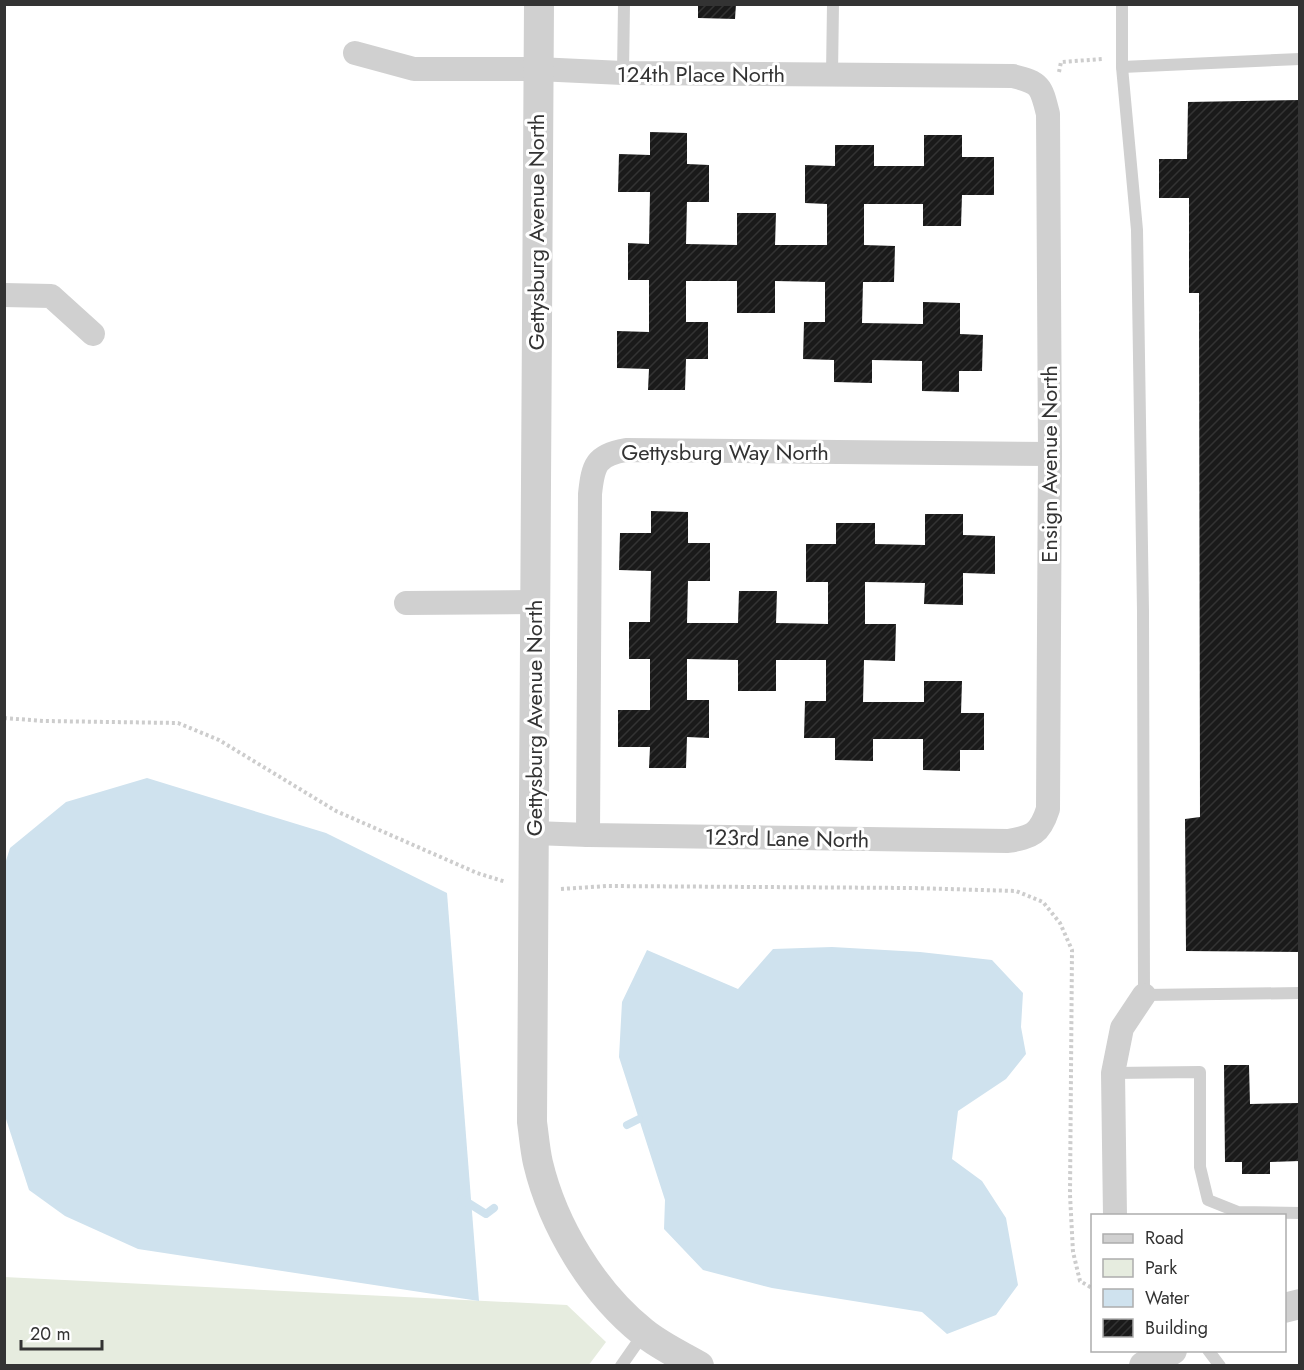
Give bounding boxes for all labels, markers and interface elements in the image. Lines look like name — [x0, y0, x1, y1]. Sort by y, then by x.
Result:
street label: 124th Place North — [617, 58, 785, 90]
street label: Gettysburg Avenue North — [520, 114, 552, 350]
street label: Ensign Avenue North — [1033, 365, 1065, 563]
street label: Gettysburg Way North — [621, 436, 829, 468]
street label: Gettysburg Avenue North — [518, 600, 550, 836]
street label: 123rd Lane North — [704, 821, 870, 855]
legend — [1091, 1214, 1286, 1352]
text: Road — [1145, 1225, 1184, 1251]
text: Park — [1145, 1255, 1177, 1281]
text: Water — [1145, 1285, 1190, 1311]
scale bar — [21, 1313, 102, 1351]
text: Building — [1145, 1315, 1208, 1341]
text: 20 m — [30, 1321, 70, 1347]

